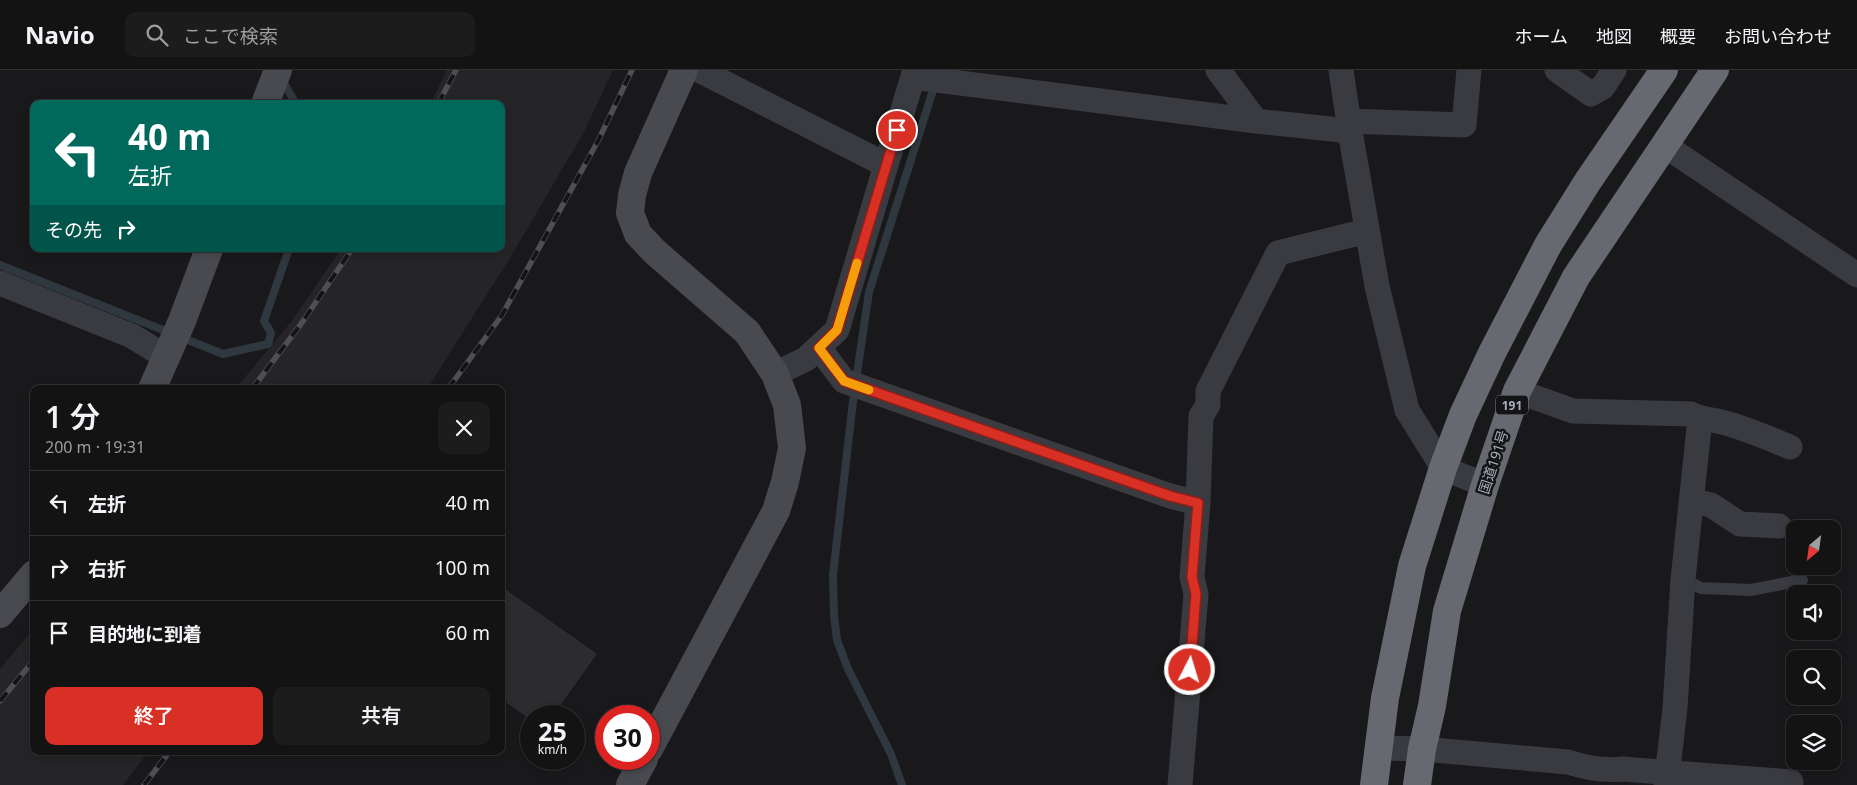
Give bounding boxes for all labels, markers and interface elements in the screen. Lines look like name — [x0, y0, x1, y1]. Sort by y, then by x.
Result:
search box — [125, 12, 475, 57]
text: Navio — [25, 18, 95, 51]
icon: search — [143, 21, 171, 49]
text: ここで検索 — [183, 23, 278, 49]
text: ホーム — [1515, 24, 1568, 48]
text: 地図 — [1596, 24, 1632, 48]
text: 概要 — [1660, 24, 1696, 48]
text: お問い合わせ — [1724, 24, 1832, 48]
pin — [876, 109, 918, 151]
text: 40 m — [128, 113, 211, 160]
icon: arrive — [883, 116, 911, 144]
icon: left — [45, 120, 110, 185]
text: 左折 — [128, 160, 172, 190]
icon: right — [112, 215, 140, 243]
text: その先 — [45, 217, 102, 243]
text: 1 分 — [45, 396, 100, 437]
road number: 191 — [1496, 396, 1528, 414]
button: close — [438, 402, 490, 454]
street label: 国道191号 — [1474, 428, 1512, 496]
text: 200 m · 19:31 — [45, 436, 145, 458]
icon: left — [45, 489, 73, 517]
text: 40 m — [446, 490, 490, 516]
text: 左折 — [88, 491, 126, 517]
north arrow — [1786, 520, 1841, 575]
map controls — [1786, 520, 1841, 770]
icon: right — [45, 554, 73, 582]
text: 100 m — [435, 555, 490, 581]
text: 右折 — [88, 556, 126, 582]
button: sound — [1786, 585, 1841, 640]
icon: arrive — [45, 619, 73, 647]
text: 60 m — [446, 620, 490, 646]
text: 目的地に到着 — [88, 621, 202, 647]
position arrow — [1163, 643, 1215, 695]
button: search — [1786, 650, 1841, 705]
button: 終了 — [45, 687, 263, 745]
button: 共有 — [273, 687, 490, 745]
speed limit sign: 30 — [595, 705, 660, 770]
text: 25 — [538, 714, 567, 748]
button: layers — [1786, 715, 1841, 770]
text: km/h — [538, 741, 567, 758]

